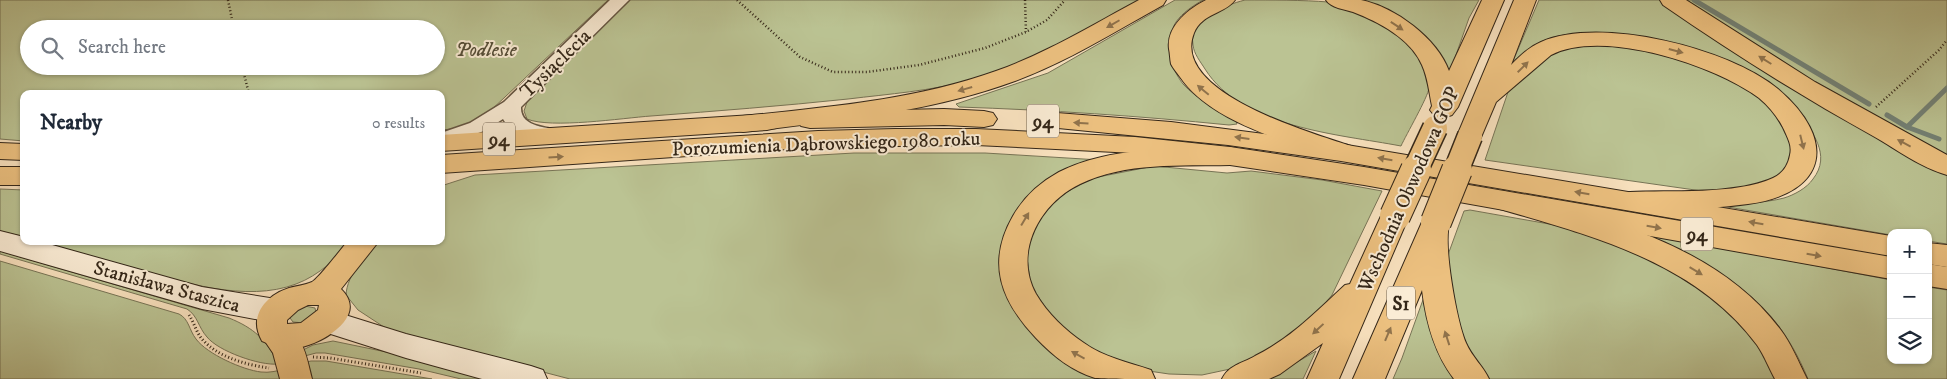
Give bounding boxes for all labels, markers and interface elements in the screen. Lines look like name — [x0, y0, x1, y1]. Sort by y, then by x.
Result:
one-way arrow — [1106, 19, 1119, 28]
search box — [20, 20, 445, 75]
one-way arrow — [1390, 21, 1404, 31]
street label: Tysiąclecia — [515, 24, 597, 104]
icon: search — [38, 34, 66, 62]
text: Search here — [78, 36, 166, 59]
park label: Podlesie — [455, 38, 518, 63]
one-way arrow — [1669, 47, 1684, 55]
one-way arrow — [1758, 55, 1771, 64]
one-way arrow — [1516, 61, 1528, 73]
street label: Wschodnia Obwodowa GOP — [1352, 83, 1466, 297]
one-way arrow — [1197, 84, 1210, 95]
one-way arrow — [957, 85, 972, 93]
road number: 94 — [1027, 104, 1059, 138]
text: Nearby — [40, 110, 102, 136]
text: 0 results — [372, 113, 425, 133]
one-way arrow — [1072, 118, 1088, 126]
road number: 94 — [483, 122, 515, 156]
street label: Porozumienia Dąbrowskiego 1980 roku — [671, 127, 981, 162]
one-way arrow — [1234, 134, 1250, 142]
one-way arrow — [1799, 135, 1807, 150]
one-way arrow — [1897, 139, 1911, 147]
one-way arrow — [548, 152, 564, 160]
one-way arrow — [1376, 155, 1392, 163]
one-way arrow — [1574, 189, 1590, 197]
one-way arrow — [1020, 213, 1029, 226]
road number: 94 — [1681, 218, 1713, 250]
one-way arrow — [1748, 219, 1764, 227]
one-way arrow — [1647, 223, 1663, 231]
map controls — [1887, 229, 1932, 364]
button: + — [1887, 229, 1932, 274]
one-way arrow — [1807, 251, 1823, 259]
street label: Stanisława Staszica — [91, 256, 243, 319]
one-way arrow — [1689, 267, 1702, 276]
button: − — [1887, 274, 1932, 319]
road number: S1 — [1387, 286, 1415, 320]
button: layers — [1887, 319, 1932, 364]
one-way arrow — [1312, 323, 1324, 335]
one-way arrow — [1384, 327, 1392, 341]
one-way arrow — [1443, 330, 1451, 345]
one-way arrow — [1071, 350, 1084, 359]

